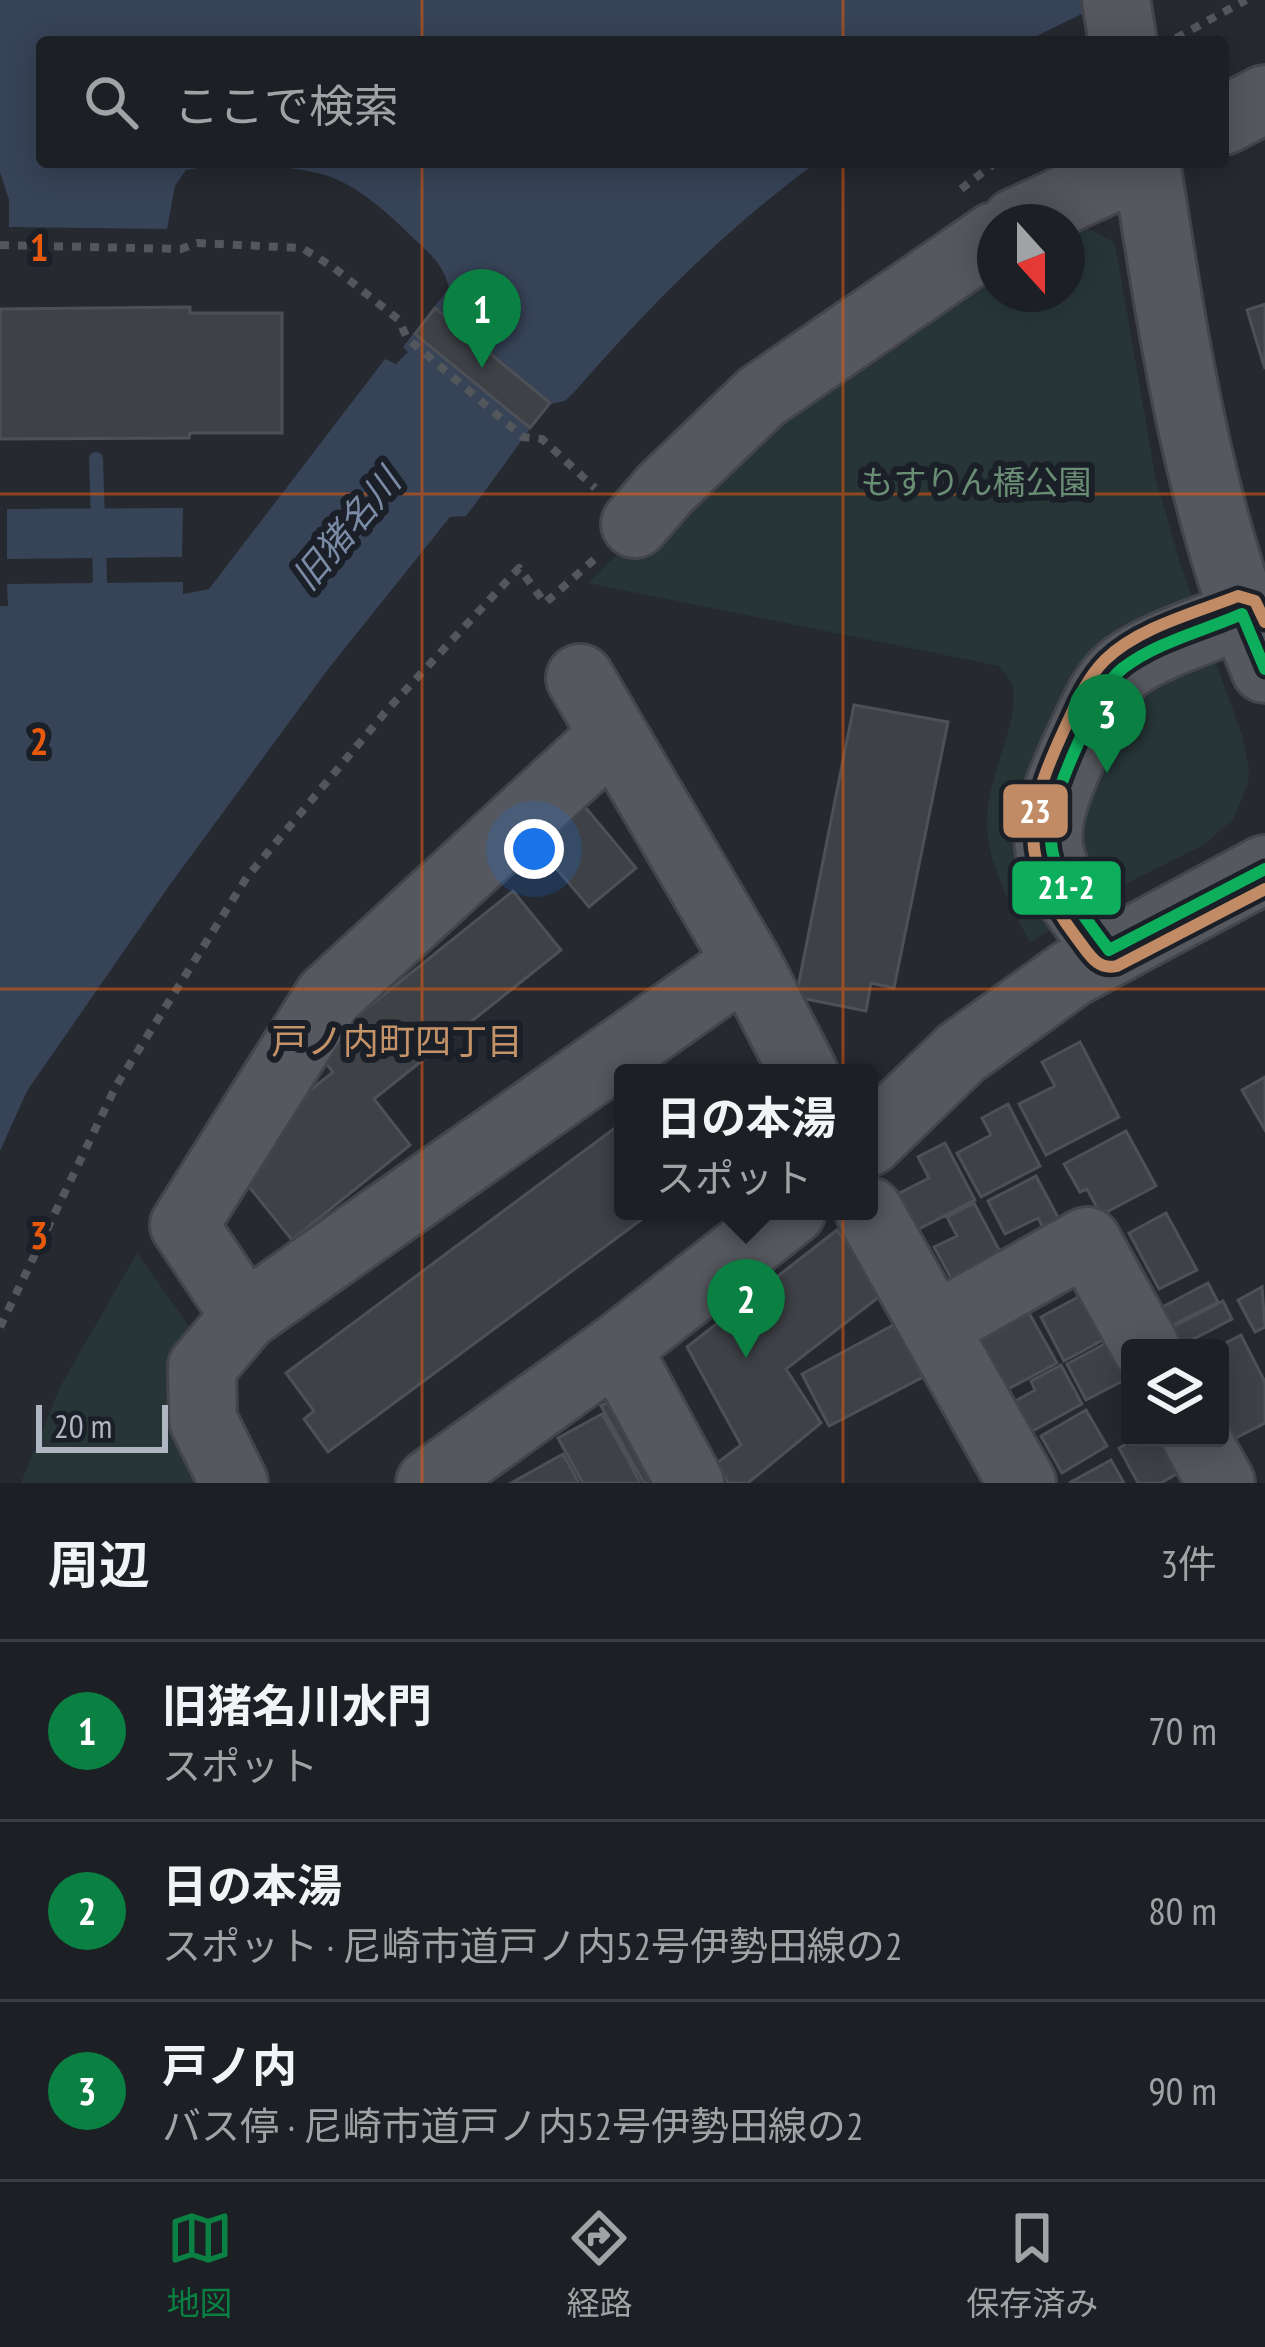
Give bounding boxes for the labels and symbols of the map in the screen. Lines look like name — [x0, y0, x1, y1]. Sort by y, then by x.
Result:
north arrow — [977, 204, 1085, 312]
text: 1 — [30, 221, 48, 272]
pin: 1 — [443, 269, 521, 368]
water label: 旧猪名川 — [281, 455, 412, 599]
park label: もすりん橋公園 — [861, 460, 1092, 503]
pin: 3 — [1068, 674, 1146, 773]
text: 2 — [30, 715, 48, 766]
line badge: 23 — [1001, 782, 1070, 840]
text: 23 — [1019, 789, 1051, 832]
your location — [504, 819, 564, 879]
line badge: 21-2 — [1010, 859, 1123, 917]
text: 21-2 — [1037, 865, 1095, 908]
district label: 戸ノ内町四丁目 — [271, 1017, 523, 1064]
text: 3 — [30, 1209, 48, 1260]
pin: 2 — [707, 1259, 785, 1358]
scale bar — [36, 1399, 168, 1452]

